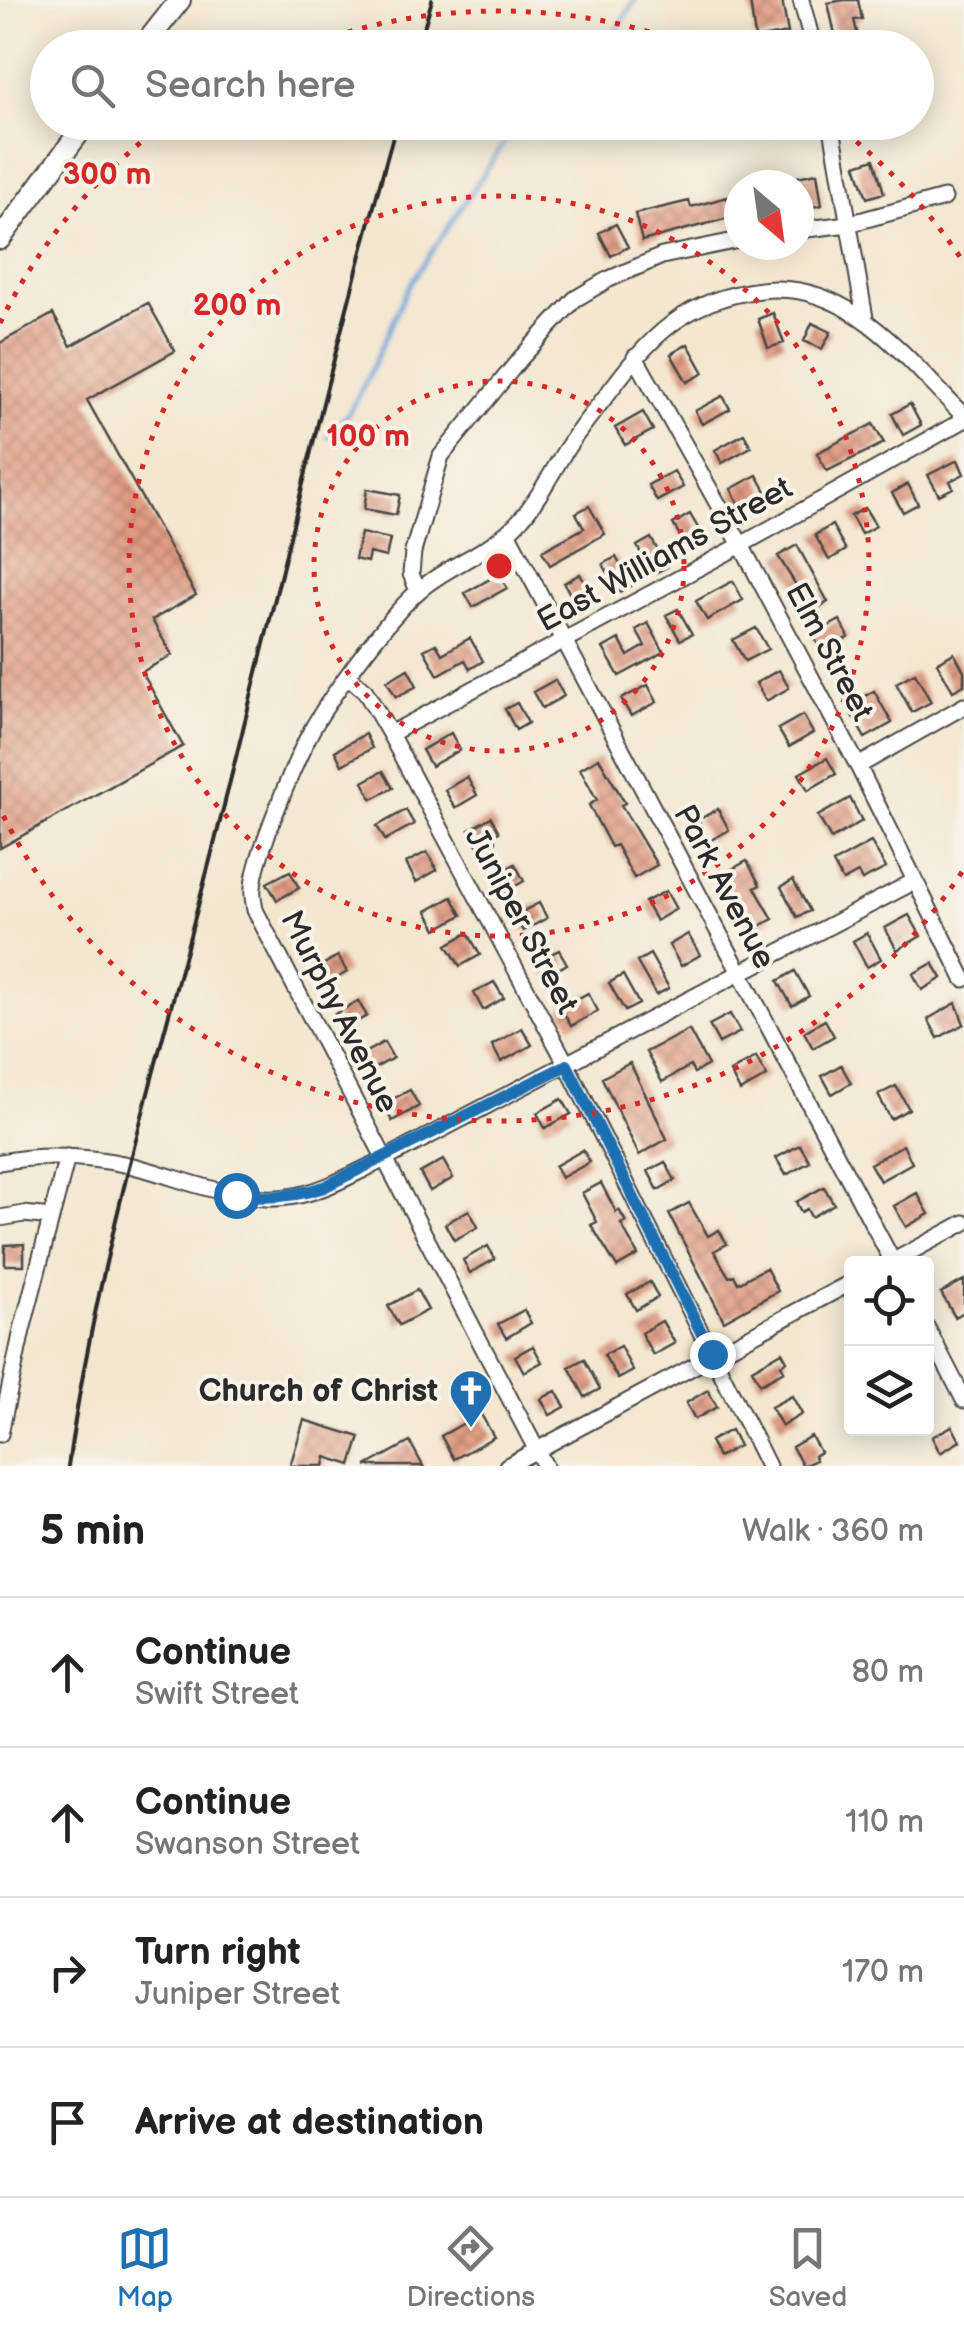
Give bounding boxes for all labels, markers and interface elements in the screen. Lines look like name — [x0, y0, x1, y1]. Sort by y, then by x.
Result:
search box — [30, 30, 934, 140]
icon: search — [65, 58, 120, 113]
text: Search here — [145, 63, 356, 108]
text: 300 m — [63, 157, 151, 193]
north arrow — [724, 170, 814, 260]
text: 200 m — [193, 288, 281, 324]
text: 100 m — [326, 419, 410, 455]
street label: East Williams Street — [531, 469, 799, 641]
centre of rings — [481, 548, 517, 584]
street label: Elm Street — [776, 576, 882, 728]
street label: Park Avenue — [664, 798, 784, 976]
street label: Juniper Street — [456, 821, 586, 1021]
street label: Murphy Avenue — [271, 904, 407, 1120]
route start — [214, 1173, 260, 1219]
map controls — [844, 1256, 934, 1436]
button: locate — [844, 1256, 934, 1346]
route end — [690, 1332, 736, 1378]
button: layers — [844, 1346, 934, 1436]
church icon: Church of Christ — [448, 1368, 494, 1429]
place label: Church of Christ — [199, 1372, 438, 1411]
text: 5 min — [40, 1506, 145, 1557]
text: Walk · 360 m — [742, 1512, 924, 1551]
text: Continue — [135, 1630, 291, 1675]
icon: ahead — [40, 1645, 95, 1700]
text: 80 m — [851, 1653, 924, 1692]
text: Swift Street — [135, 1675, 299, 1714]
text: Continue — [135, 1780, 291, 1825]
icon: ahead — [40, 1795, 95, 1850]
text: 110 m — [845, 1803, 924, 1842]
text: Swanson Street — [135, 1825, 360, 1864]
text: Turn right — [135, 1930, 300, 1975]
icon: right — [40, 1945, 95, 2000]
text: 170 m — [842, 1953, 924, 1992]
text: Juniper Street — [135, 1975, 340, 2014]
icon: arrive — [40, 2095, 95, 2150]
text: Arrive at destination — [135, 2100, 484, 2145]
tab: Map — [117, 2221, 173, 2314]
tab: Directions — [406, 2221, 535, 2314]
tab: Saved — [769, 2221, 847, 2314]

